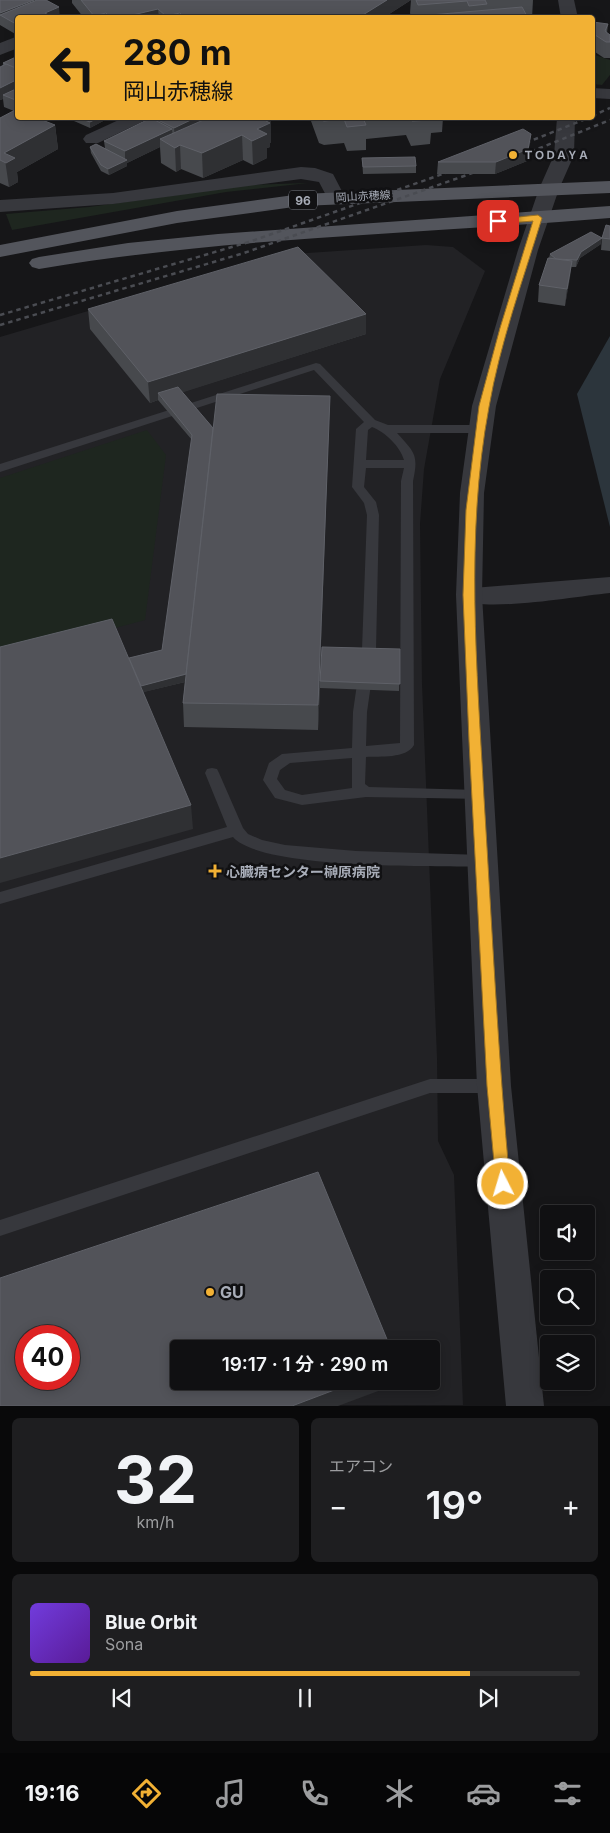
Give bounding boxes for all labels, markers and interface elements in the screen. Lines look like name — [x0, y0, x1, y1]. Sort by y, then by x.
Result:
text: 280 m — [123, 31, 232, 73]
icon: left — [40, 35, 105, 100]
text: 岡山赤穂線 — [123, 78, 233, 104]
place label: ＴＯＤＡＹＡ — [523, 148, 589, 162]
marker: ＴＯＤＡＹＡ — [507, 149, 519, 161]
street label: 岡山赤穂線 — [335, 188, 391, 204]
road number: 96 — [289, 190, 317, 210]
pin — [477, 200, 519, 242]
icon: arrive — [484, 207, 512, 235]
place label: 心臓病センター榊原病院 — [226, 863, 380, 880]
marker: 心臓病センター榊原病院 — [208, 864, 222, 878]
position arrow — [476, 1157, 528, 1209]
map controls — [540, 1205, 595, 1390]
button: sound — [540, 1205, 595, 1260]
button: search — [540, 1270, 595, 1325]
place label: GU — [220, 1282, 244, 1302]
marker: GU — [204, 1286, 216, 1298]
speed limit sign: 40 — [15, 1325, 80, 1390]
button: layers — [540, 1335, 595, 1390]
text: 19:17 · 1 分 · 290 m — [222, 1353, 388, 1376]
text: 32 — [114, 1440, 197, 1519]
text: エアコン — [329, 1456, 393, 1476]
text: 19° — [426, 1482, 483, 1528]
text: − — [329, 1489, 348, 1523]
text: + — [561, 1489, 580, 1523]
text: km/h — [136, 1512, 175, 1532]
text: Blue Orbit — [105, 1611, 197, 1634]
text: Sona — [105, 1634, 143, 1654]
icon: previous — [108, 1684, 136, 1712]
icon: pause — [291, 1684, 319, 1712]
icon: next — [474, 1684, 502, 1712]
icon: directions — [129, 1776, 164, 1811]
icon: music — [213, 1776, 248, 1811]
icon: phone — [297, 1776, 332, 1811]
icon: climate — [382, 1776, 417, 1811]
icon: car — [466, 1776, 501, 1811]
icon: filters — [550, 1776, 585, 1811]
text: 19:16 — [25, 1780, 80, 1806]

